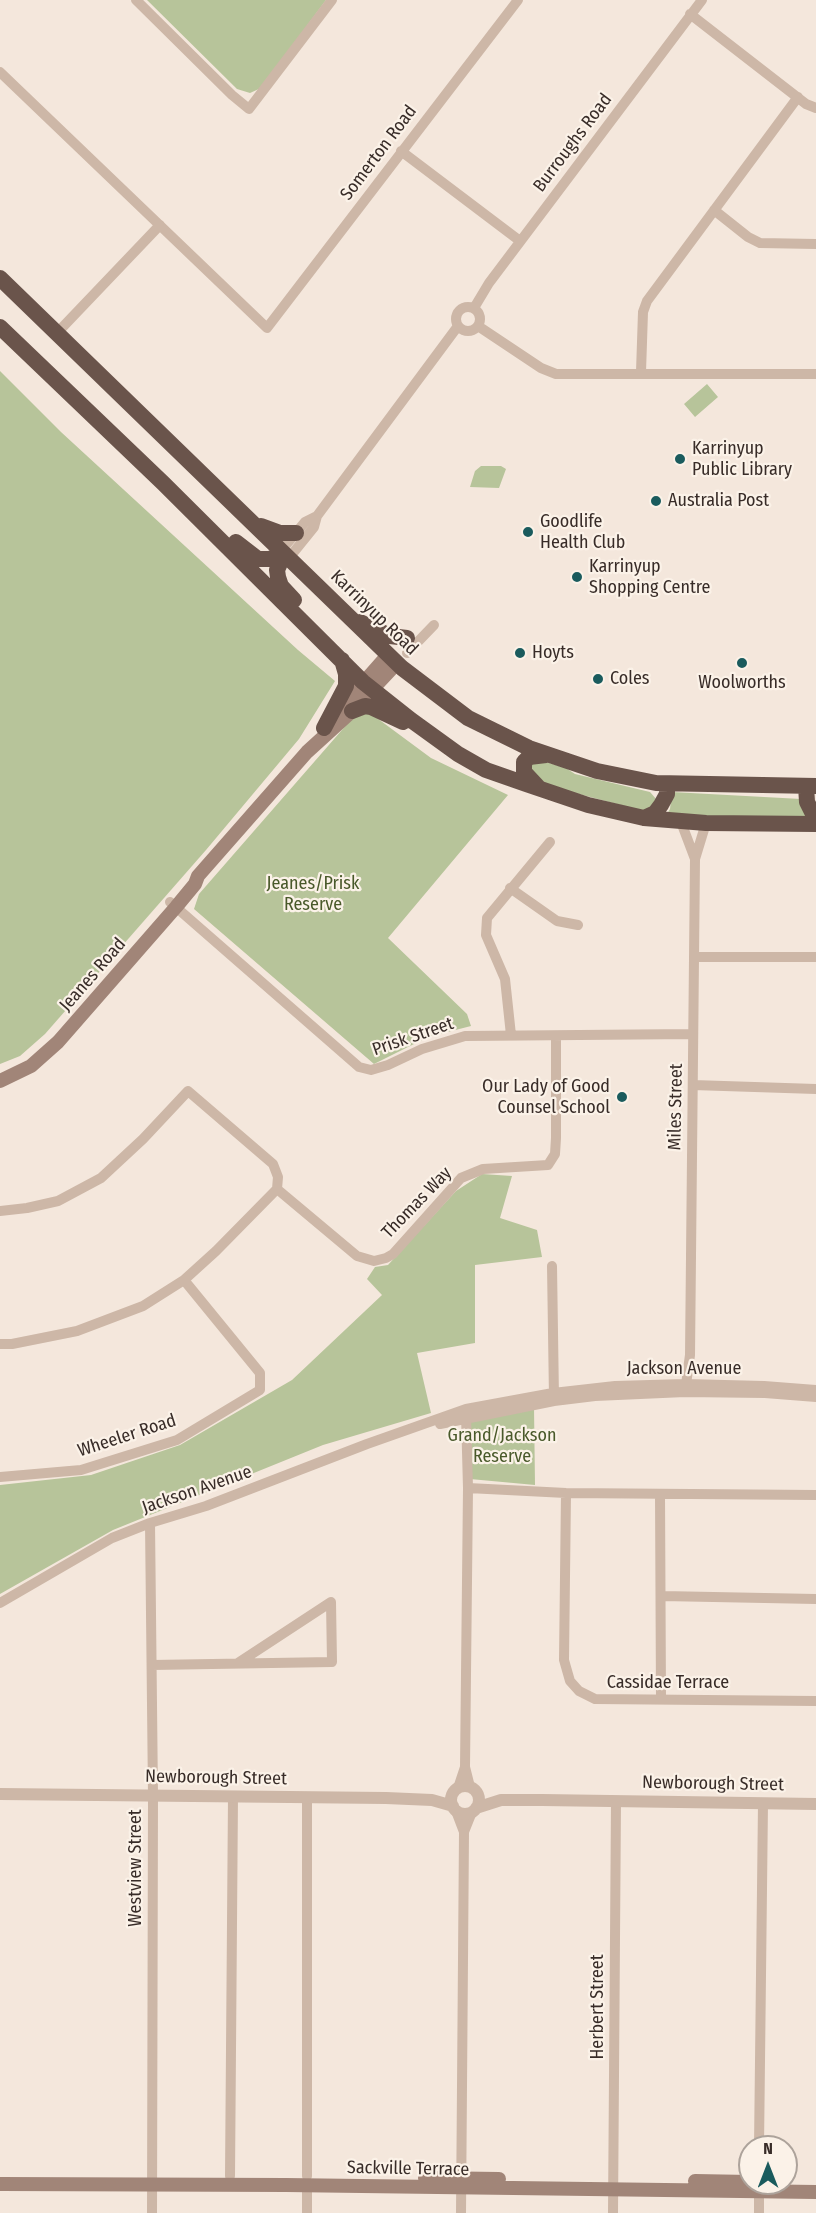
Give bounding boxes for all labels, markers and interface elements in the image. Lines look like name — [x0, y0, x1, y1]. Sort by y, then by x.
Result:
street label: Burroughs Road — [529, 90, 617, 196]
street label: Somerton Road — [336, 101, 422, 205]
place label: Karrinyup Public Library — [692, 438, 792, 480]
marker: Karrinyup Public Library — [673, 452, 687, 466]
place label: Australia Post — [668, 490, 769, 512]
marker: Australia Post — [649, 494, 663, 508]
place label: Goodlife Health Club — [540, 511, 625, 554]
marker: Goodlife Health Club — [521, 525, 535, 539]
place label: Karrinyup Shopping Centre — [589, 556, 710, 598]
street label: Karrinyup Road — [326, 566, 422, 660]
marker: Karrinyup Shopping Centre — [570, 570, 584, 584]
place label: Hoyts — [532, 642, 574, 664]
marker: Hoyts — [513, 646, 527, 660]
marker: Woolworths — [735, 656, 749, 670]
place label: Coles — [610, 668, 649, 690]
marker: Coles — [591, 672, 605, 686]
place label: Woolworths — [698, 672, 786, 694]
park label: Jeanes/Prisk Reserve — [267, 873, 359, 916]
street label: Jeanes Road — [55, 934, 131, 1016]
street label: Prisk Street — [370, 1013, 456, 1061]
street label: Miles Street — [664, 1063, 688, 1151]
place label: Our Lady of Good Counsel School — [482, 1076, 610, 1118]
marker: Our Lady of Good Counsel School — [615, 1090, 629, 1104]
street label: Thomas Way — [378, 1163, 456, 1243]
street label: Jackson Avenue — [627, 1358, 741, 1380]
street label: Wheeler Road — [75, 1410, 179, 1462]
park label: Grand/Jackson Reserve — [448, 1425, 556, 1468]
street label: Jackson Avenue — [139, 1461, 255, 1519]
street label: Cassidae Terrace — [607, 1672, 729, 1694]
street label: Newborough Street — [145, 1766, 287, 1790]
street label: Newborough Street — [642, 1772, 784, 1796]
street label: Westview Street — [125, 1809, 147, 1927]
street label: Herbert Street — [587, 1954, 609, 2060]
north arrow — [738, 2135, 798, 2195]
text: N — [763, 2139, 773, 2158]
street label: Sackville Terrace — [347, 2157, 469, 2181]

